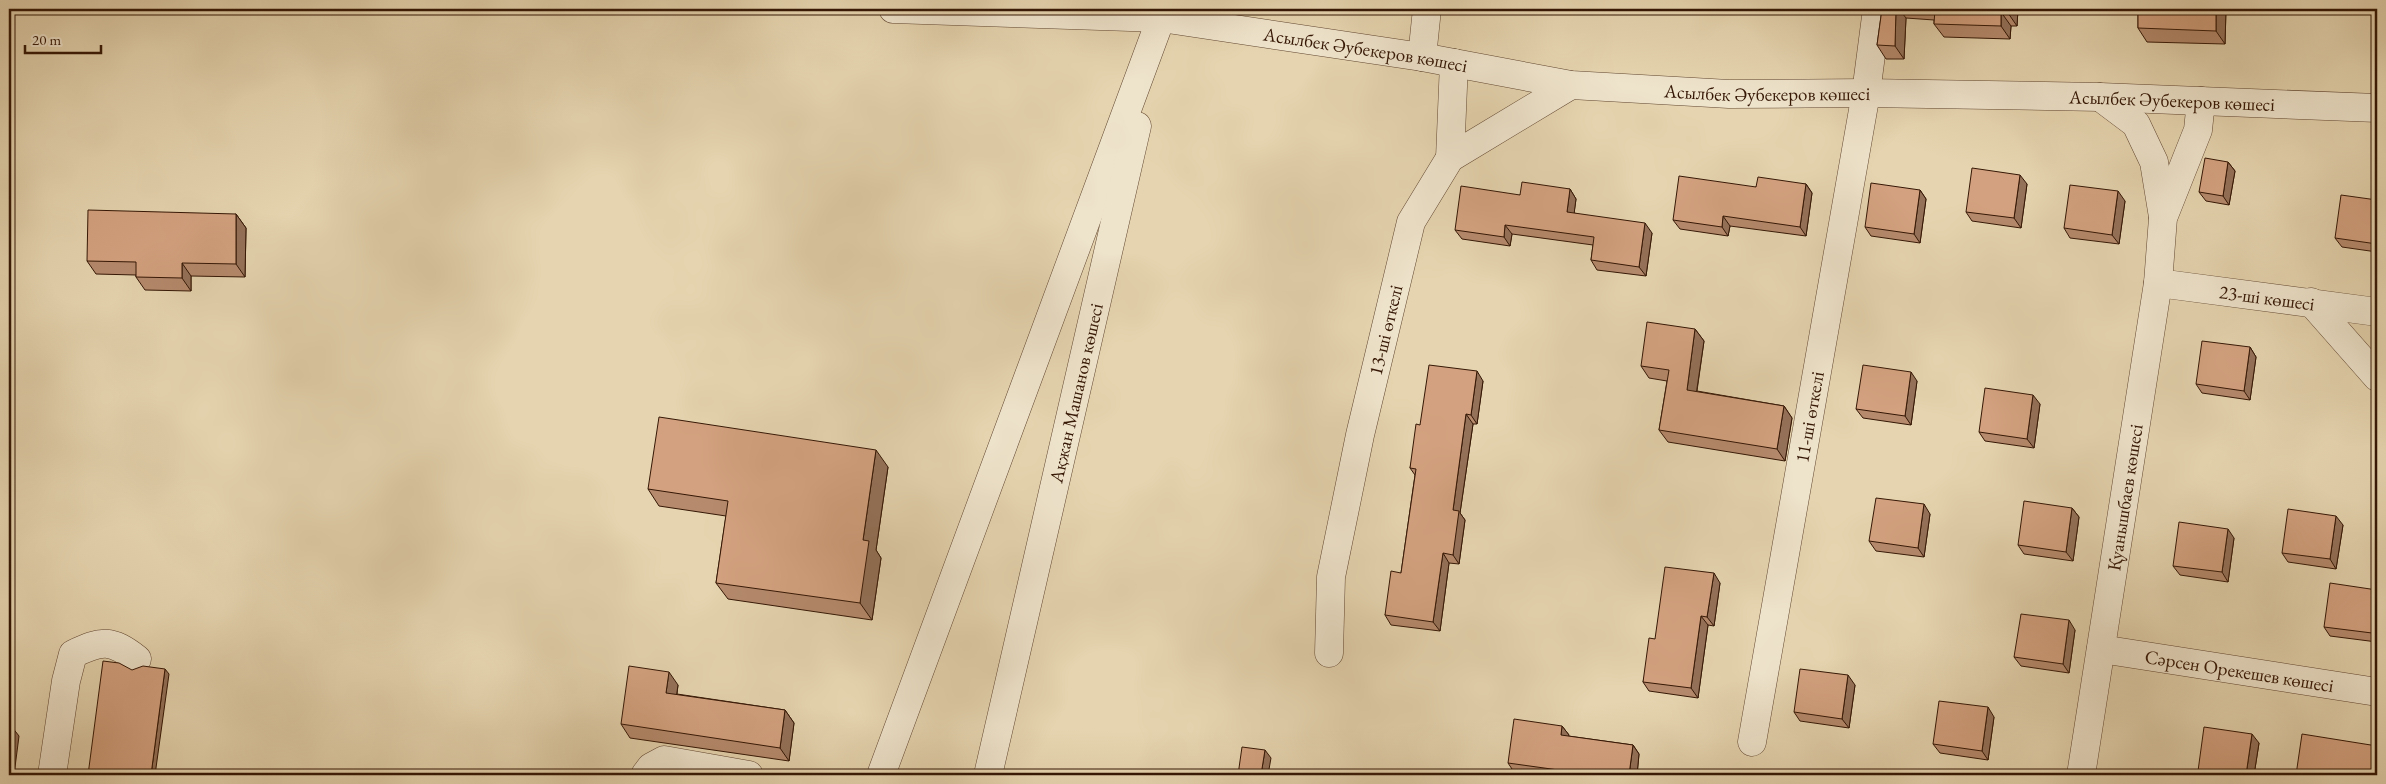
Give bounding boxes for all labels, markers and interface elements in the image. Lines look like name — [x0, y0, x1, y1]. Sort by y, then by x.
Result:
street label: Асылбек Әубекеров көшесі — [1261, 21, 1470, 78]
scale bar — [25, 22, 101, 54]
text: 20 m — [32, 30, 61, 49]
street label: Асылбек Әубекеров көшесі — [1662, 78, 1871, 107]
street label: Асылбек Әубекеров көшесі — [2068, 84, 2276, 117]
street label: 23-ші көшесі — [2218, 279, 2317, 317]
street label: 13-ші өткелі — [1363, 282, 1409, 378]
street label: Ақжан Машанов көшесі — [1043, 300, 1109, 486]
street label: 11-ші өткелі — [1789, 369, 1830, 465]
street label: Қуанышбаев көшесі — [2101, 422, 2149, 573]
street label: Сәрсен Орекешев көшесі — [2143, 644, 2336, 698]

